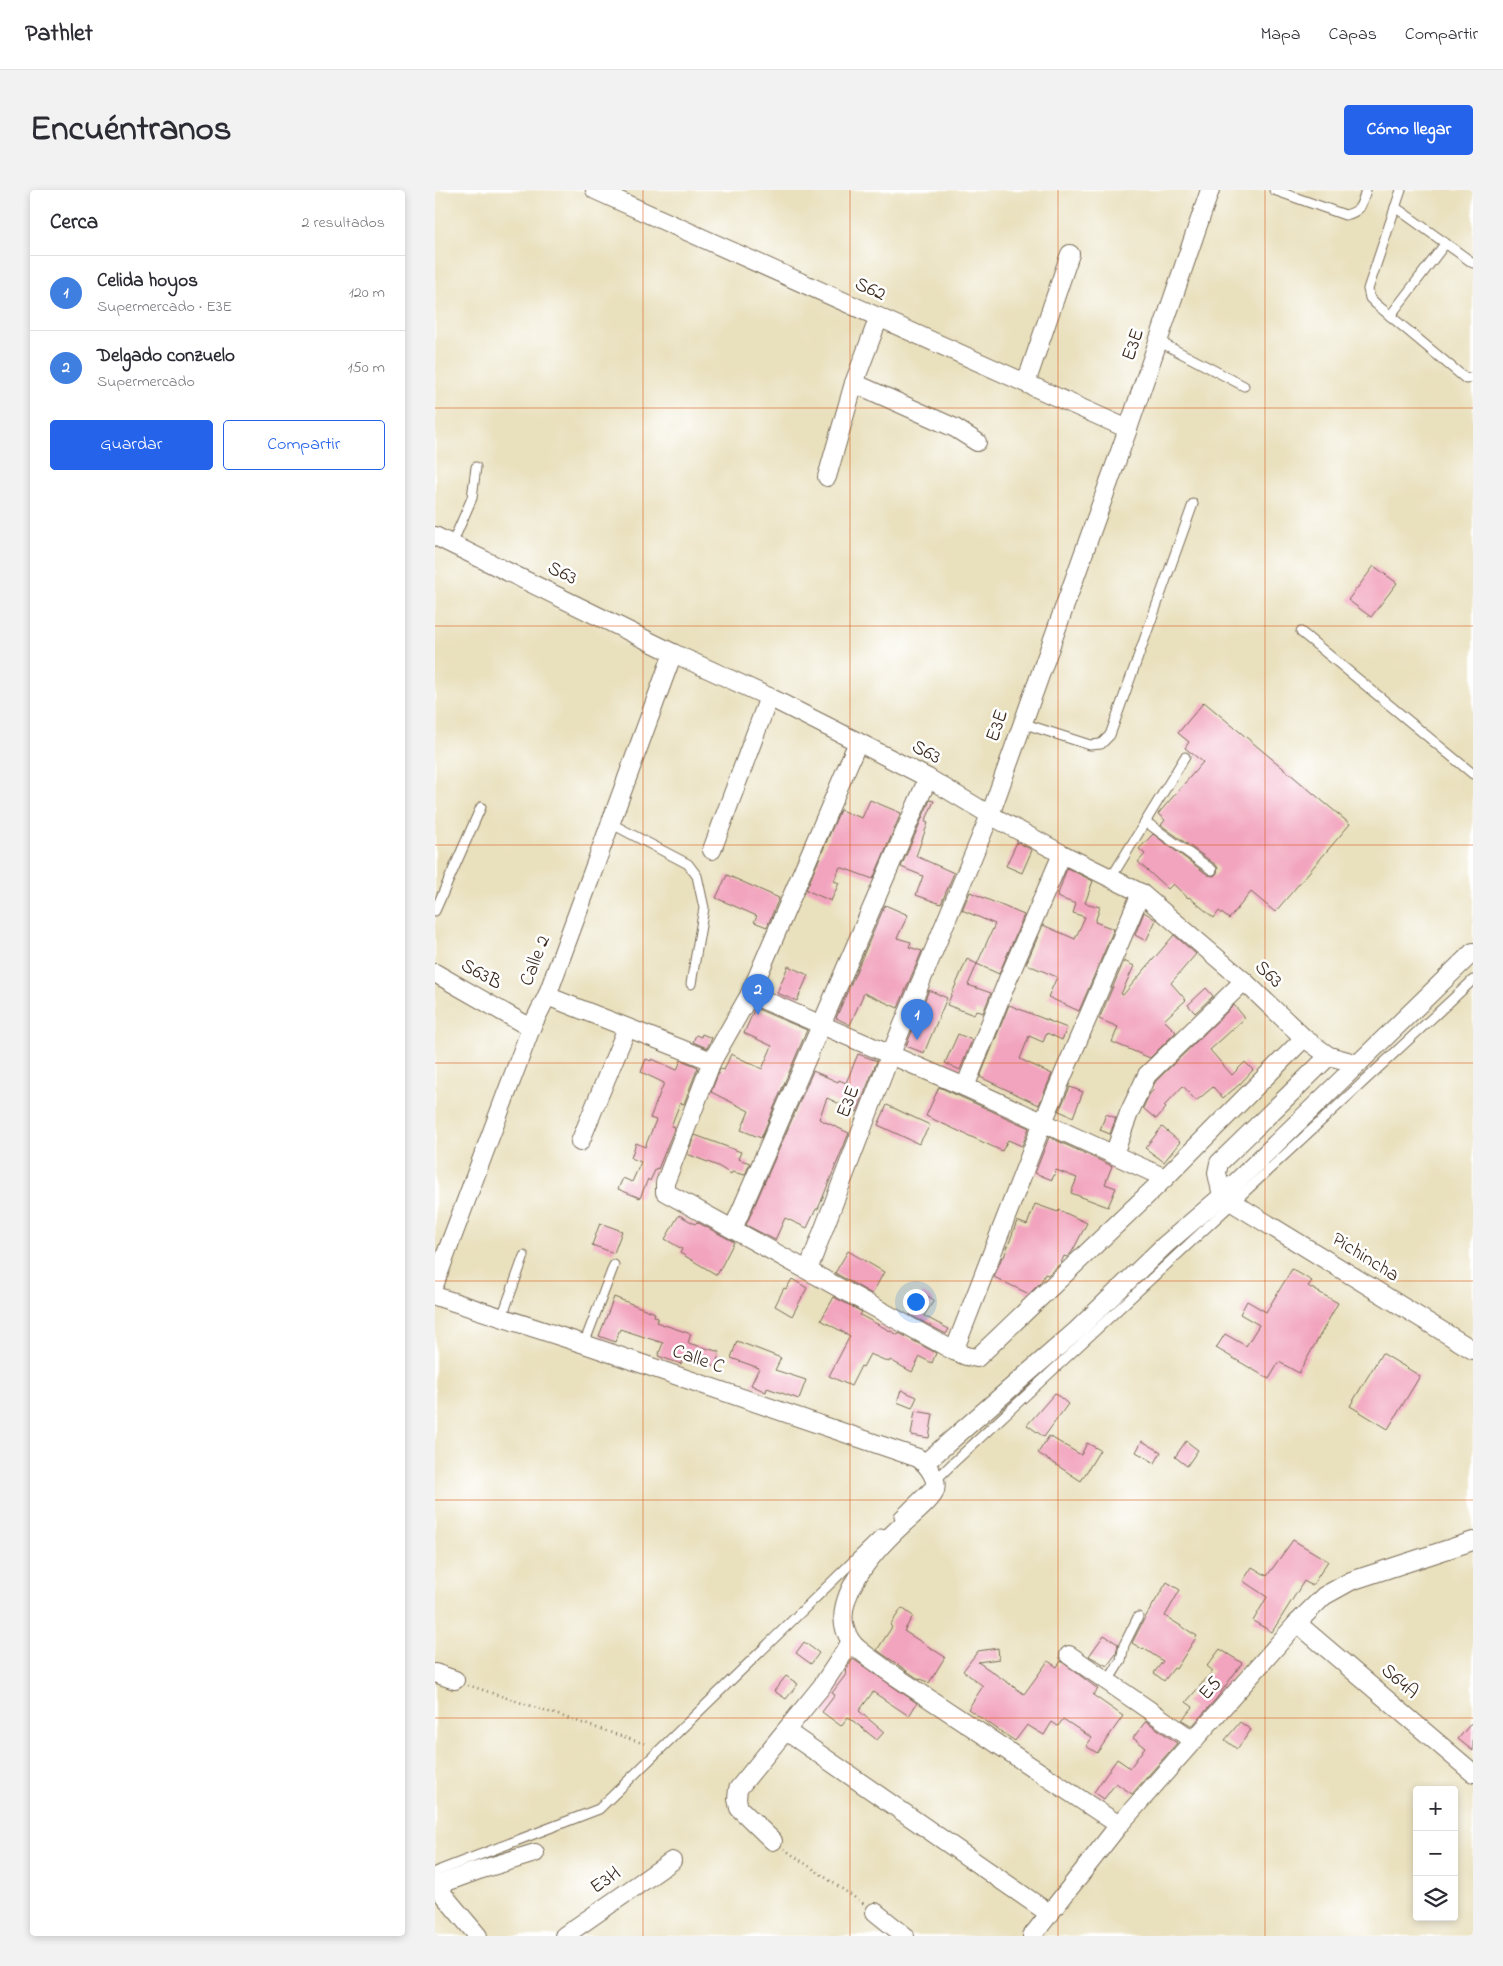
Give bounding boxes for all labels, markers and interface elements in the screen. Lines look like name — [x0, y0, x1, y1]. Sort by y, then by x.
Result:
text: Pathlet — [25, 17, 93, 52]
text: Mapa — [1260, 22, 1301, 48]
text: Capas — [1329, 22, 1377, 48]
text: Compartir — [1405, 22, 1478, 48]
text: Encuéntranos — [30, 105, 232, 156]
button: Cómo llegar — [1344, 105, 1473, 155]
text: Cerca — [50, 208, 98, 238]
text: 2 resultados — [302, 211, 385, 235]
text: Celida hoyos — [97, 268, 198, 295]
street label: S62 — [850, 270, 890, 310]
text: 1 — [63, 281, 69, 305]
text: 120 m — [349, 281, 385, 305]
text: Supermercado · E3E — [97, 295, 232, 319]
street label: E3E — [1115, 325, 1153, 365]
text: Delgado conzuelo — [97, 343, 235, 370]
text: 2 — [62, 356, 70, 380]
text: 150 m — [347, 356, 385, 380]
text: Supermercado — [97, 370, 195, 394]
button: Guardar — [50, 420, 213, 470]
button: Compartir — [223, 420, 385, 470]
street label: S63 — [542, 554, 582, 594]
street label: E3E — [979, 706, 1017, 746]
street label: S63 — [906, 733, 946, 773]
street label: Calle 2 — [513, 931, 559, 991]
street label: S63B — [455, 952, 507, 998]
street label: S63 — [1247, 954, 1289, 996]
pin: 2 — [742, 974, 774, 1015]
pin: 1 — [901, 999, 933, 1040]
street label: E3E — [830, 1082, 868, 1122]
street label: Pichincha — [1326, 1226, 1404, 1290]
your location — [903, 1289, 929, 1315]
street label: Calle C — [668, 1338, 728, 1382]
street label: S64A — [1374, 1657, 1424, 1707]
street label: E5 — [1192, 1671, 1230, 1707]
map controls — [1413, 1786, 1458, 1921]
button: + — [1413, 1786, 1458, 1831]
button: − — [1413, 1831, 1458, 1876]
street label: E3H — [585, 1860, 627, 1902]
button: layers — [1413, 1876, 1458, 1921]

